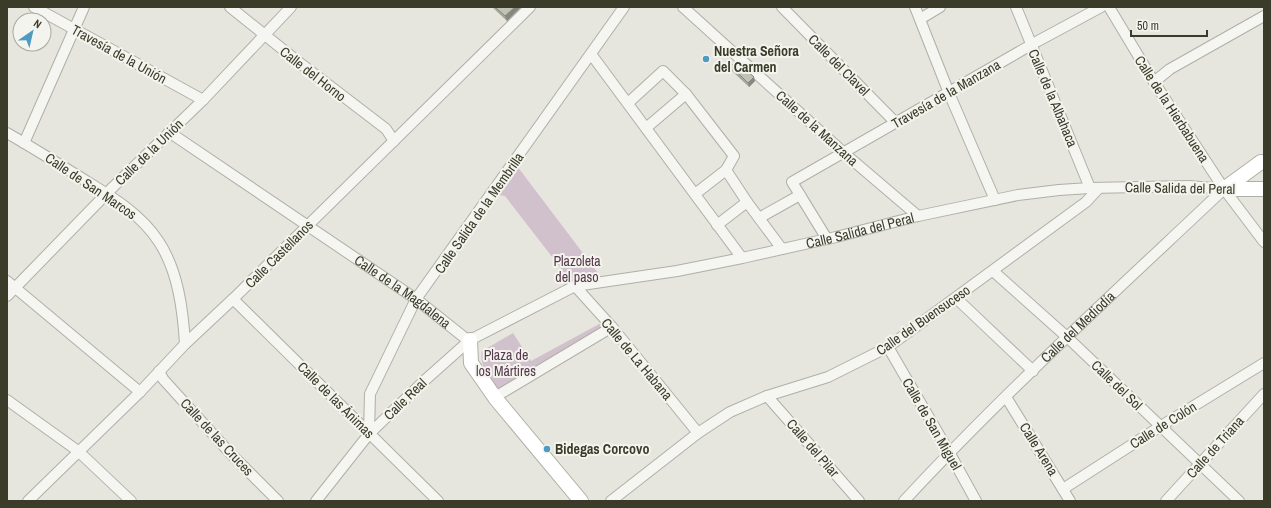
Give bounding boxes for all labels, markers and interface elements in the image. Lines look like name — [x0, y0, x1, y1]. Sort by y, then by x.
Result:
north arrow — [12, 12, 52, 52]
scale bar — [1131, 12, 1207, 38]
text: N — [31, 16, 44, 31]
text: 50 m — [1137, 18, 1159, 34]
street label: Travesía de la Unión — [68, 20, 170, 88]
street label: Calle del Clavel — [804, 30, 874, 100]
place label: Nuestra Señora del Carmen — [714, 42, 799, 76]
street label: Calle del Horno — [276, 43, 350, 105]
street label: Calle de la Albahaca — [1024, 46, 1082, 150]
street label: Calle de la Hierbabuena — [1131, 52, 1214, 166]
marker: Nuestra Señora del Carmen — [701, 54, 711, 64]
street label: Travesía de la Manzana — [888, 55, 1004, 132]
street label: Calle de la Manzana — [772, 86, 862, 170]
street label: Calle de la Unión — [111, 115, 187, 189]
street label: Calle de San Marcos — [42, 149, 140, 223]
street label: Calle Salida de la Membrilla — [430, 149, 528, 277]
street label: Calle Salida del Peral — [1125, 178, 1235, 198]
street label: Calle Salida del Peral — [804, 208, 916, 252]
street label: Calle Castellanos — [241, 216, 317, 292]
street label: Calle de la Magdalena — [351, 251, 455, 333]
park label: Plazoleta del paso — [553, 252, 601, 286]
street label: Calle del Buensuceso — [872, 281, 974, 359]
street label: Calle del Mediodía — [1037, 287, 1119, 366]
street label: Calle de La Habana — [597, 314, 677, 404]
park label: Plaza de los Mártires — [476, 346, 536, 380]
street label: Calle del Sol — [1088, 356, 1146, 414]
street label: Calle de las Ánimas — [294, 358, 378, 442]
street label: Calle Real — [380, 374, 430, 424]
street label: Calle de San Miguel — [898, 375, 966, 473]
street label: Calle de las Cruces — [176, 394, 258, 480]
street label: Calle de Colón — [1126, 397, 1200, 453]
street label: Calle de Triana — [1182, 412, 1248, 482]
street label: Calle del Pilar — [783, 415, 843, 481]
street label: Calle Arena — [1016, 419, 1063, 479]
place label: Bidegas Corcovo — [555, 440, 649, 458]
marker: Bidegas Corcovo — [542, 444, 552, 454]

